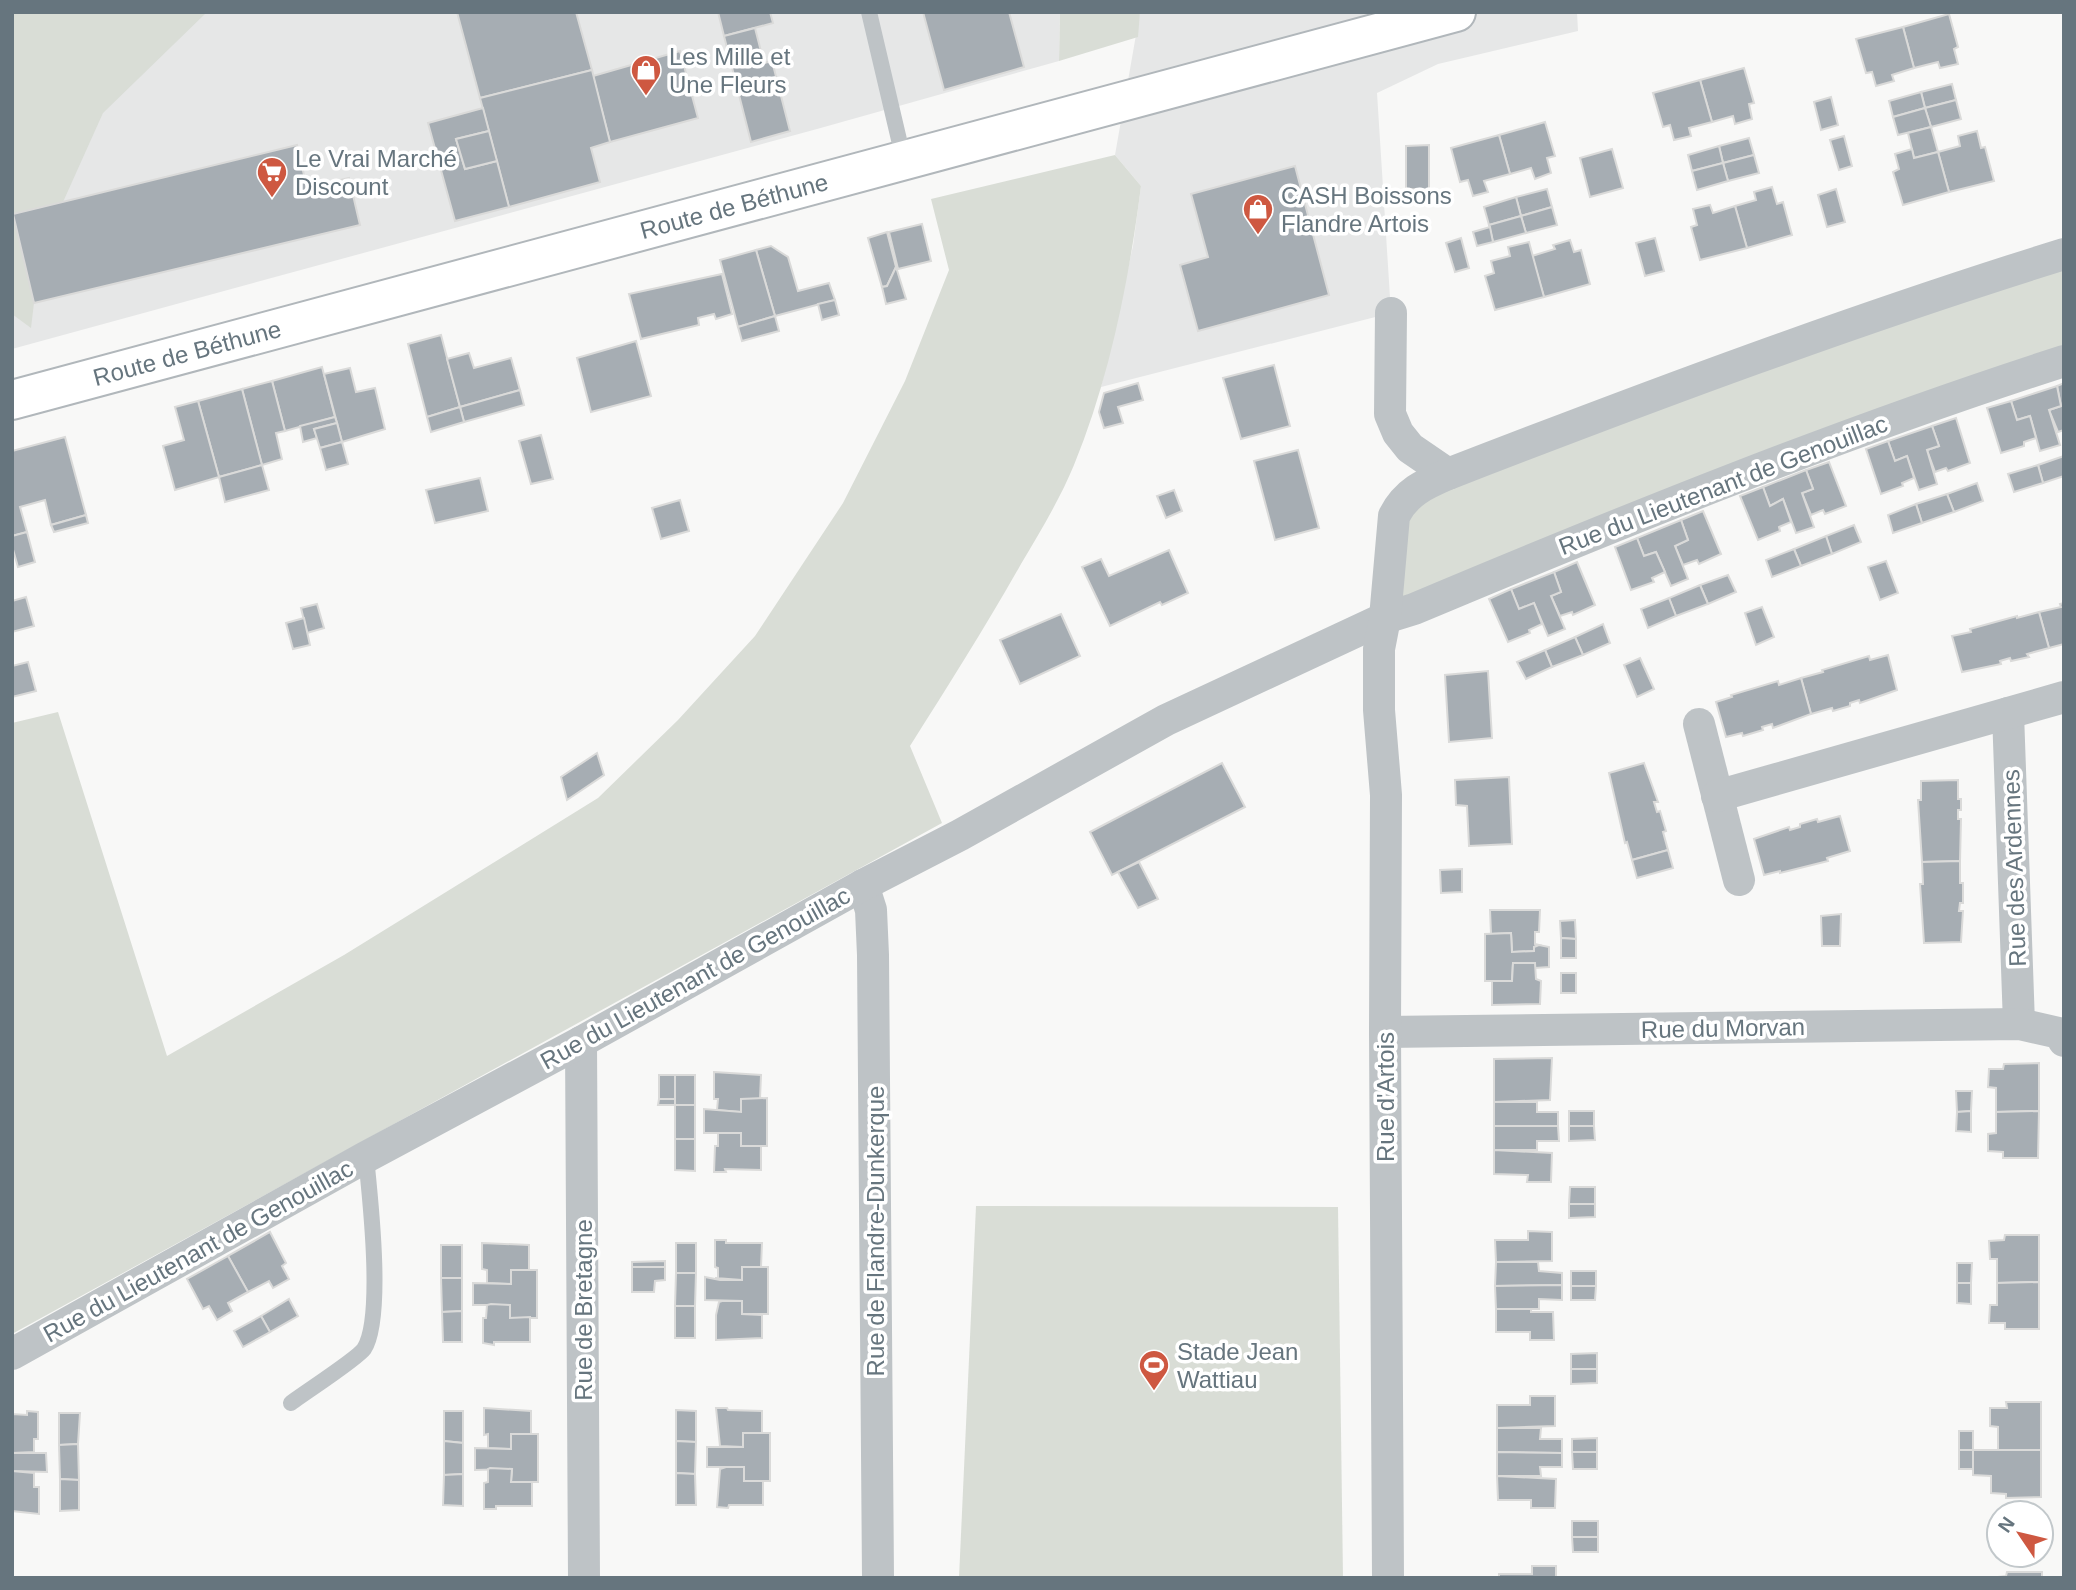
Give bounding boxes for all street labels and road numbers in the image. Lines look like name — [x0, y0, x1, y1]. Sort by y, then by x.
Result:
street label: Route de Béthune — [637, 168, 831, 244]
street label: Route de Béthune — [90, 315, 284, 391]
street label: Rue du Lieutenant de Genouillac — [1555, 410, 1891, 560]
street label: Rue des Ardennes — [1997, 769, 2031, 967]
street label: Rue du Lieutenant de Genouillac — [536, 881, 854, 1075]
street label: Rue du Morvan — [1641, 1013, 1805, 1043]
street label: Rue d'Artois — [1372, 1032, 1399, 1162]
street label: Rue de Flandre-Dunkerque — [862, 1086, 889, 1376]
street label: Rue du Lieutenant de Genouillac — [39, 1154, 357, 1348]
street label: Rue de Bretagne — [570, 1219, 597, 1401]

